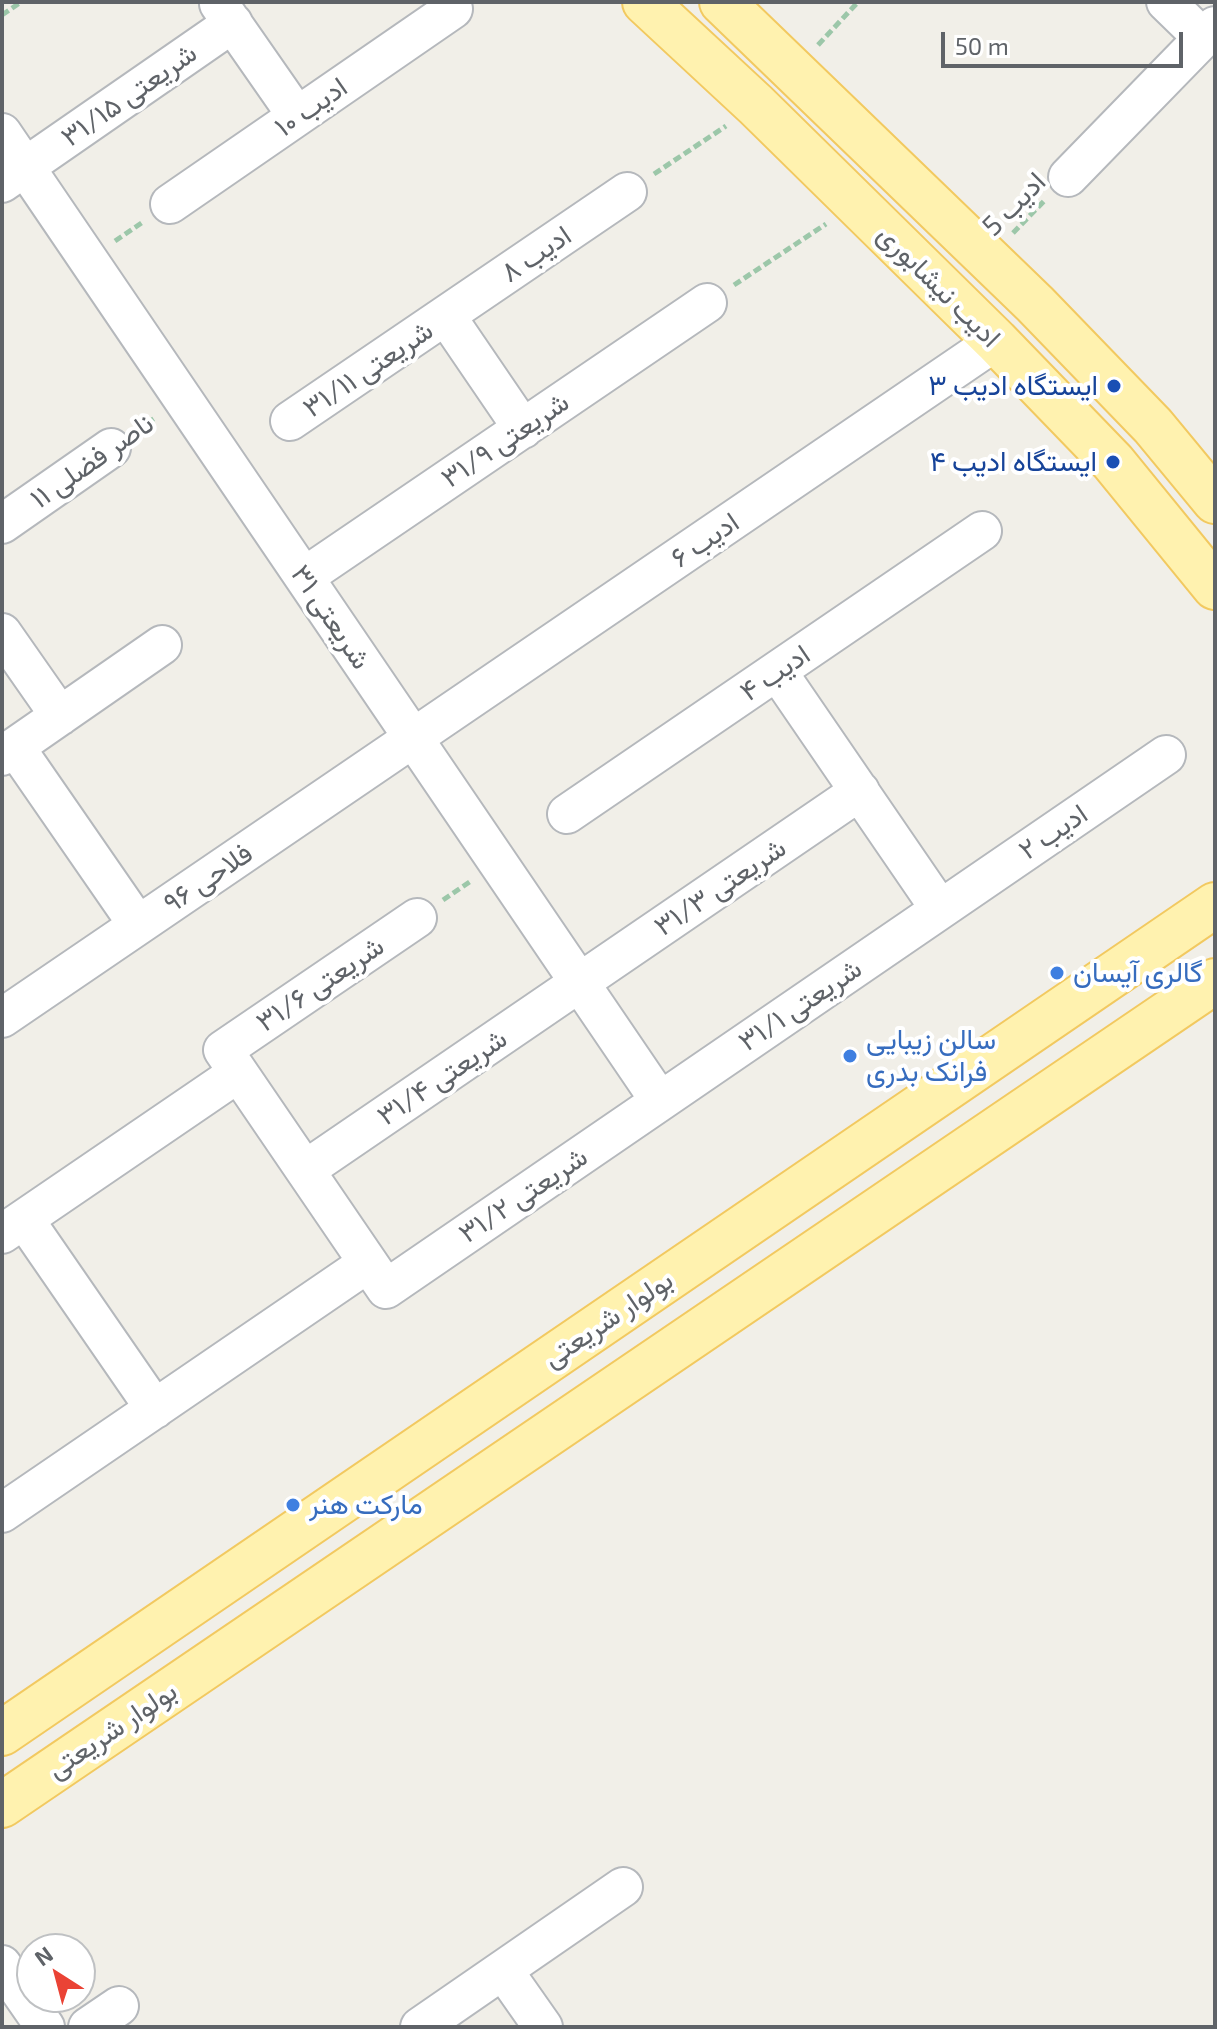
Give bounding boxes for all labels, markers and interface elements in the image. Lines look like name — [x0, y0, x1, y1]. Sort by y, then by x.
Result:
scale bar — [945, 16, 1187, 66]
text: 50 m — [955, 31, 1009, 60]
street label: شریعتی ۳۱/۱۵ — [55, 36, 203, 154]
street label: ادیب ۱۰ — [268, 70, 354, 144]
street label: ادیب 5 — [975, 165, 1053, 243]
street label: ادیب ۸ — [495, 218, 577, 290]
street label: ادیب نیشابوری — [871, 218, 1007, 354]
street label: شریعتی ۳۱/۱۱ — [297, 313, 439, 425]
place label: ایستگاه ادیب ۳ — [928, 369, 1098, 403]
marker: ایستگاه ادیب ۳ — [1105, 377, 1123, 395]
street label: شریعتی ۳۱/۹ — [435, 385, 575, 495]
street label: ناصر فضلی ۱۱ — [24, 406, 160, 516]
place label: ایستگاه ادیب ۴ — [930, 445, 1097, 479]
marker: ایستگاه ادیب ۴ — [1104, 453, 1122, 471]
street label: ادیب ۶ — [665, 505, 745, 575]
street label: شریعتی ۳۱ — [284, 558, 378, 676]
street label: ادیب ۴ — [734, 638, 816, 708]
street label: ادیب ۲ — [1012, 797, 1094, 867]
street label: شریعتی ۳۱/۳ — [648, 831, 792, 943]
street label: فلاحی ۹۶ — [157, 836, 259, 920]
street label: شریعتی ۳۱/۶ — [250, 929, 390, 1039]
street label: شریعتی ۳۱/۱ — [732, 952, 868, 1058]
place label: گالری آيسان — [1073, 956, 1203, 990]
marker: گالری آيسان — [1048, 964, 1066, 982]
street label: شریعتی ۳۱/۴ — [371, 1021, 513, 1133]
place label: سالن زیبایی فرانک بدری — [866, 1023, 996, 1089]
marker: سالن زیبایی فرانک بدری — [841, 1047, 859, 1065]
street label: شریعتی ۳۱/۲ — [452, 1140, 594, 1250]
street label: بولوار شریعتی — [537, 1263, 679, 1375]
place label: مارکت هنر — [309, 1488, 423, 1522]
marker: مارکت هنر — [284, 1496, 302, 1514]
street label: بولوار شریعتی — [41, 1674, 183, 1786]
north arrow — [16, 1933, 96, 2013]
text: N — [29, 1940, 57, 1970]

